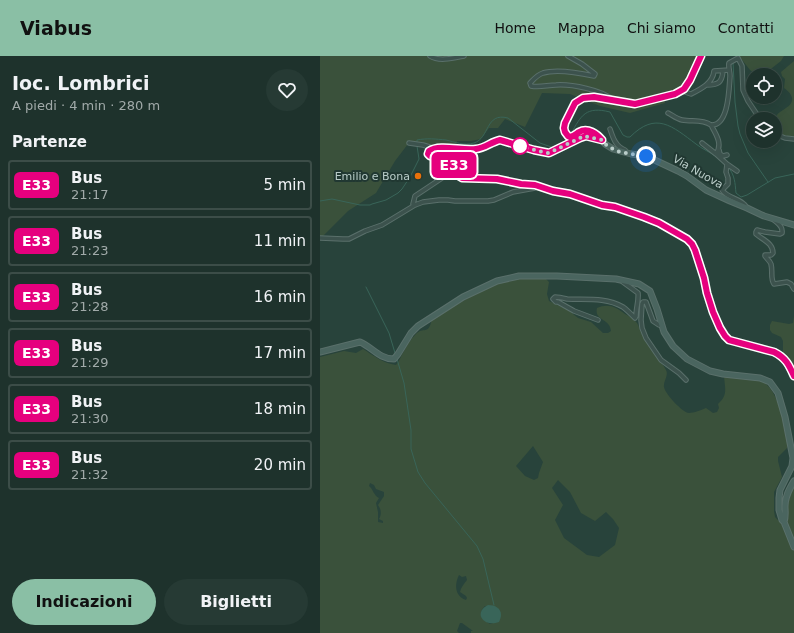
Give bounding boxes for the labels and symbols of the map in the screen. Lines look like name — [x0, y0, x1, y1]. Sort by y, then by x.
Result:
unlabelled marker — [511, 137, 529, 155]
your location — [636, 146, 656, 166]
line badge: E33 — [431, 152, 477, 178]
street label: Via Nuova — [671, 152, 725, 192]
place label: Emilio e Bona — [335, 170, 410, 183]
marker: Emilio e Bona — [413, 171, 423, 181]

